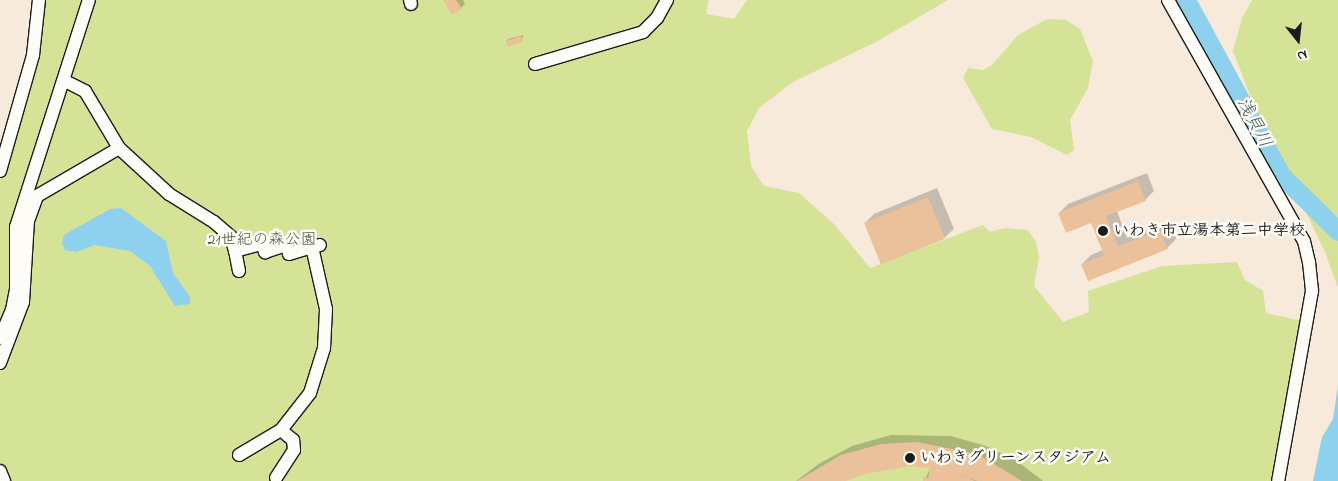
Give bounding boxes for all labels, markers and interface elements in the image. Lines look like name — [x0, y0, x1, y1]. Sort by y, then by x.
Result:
north arrow — [1273, 15, 1323, 65]
text: N — [1295, 44, 1310, 66]
water label: 浅貝川 — [1231, 94, 1275, 152]
place label: いわき市立湯本第二中学校 — [1113, 221, 1305, 241]
marker: いわき市立湯本第二中学校 — [1097, 225, 1109, 237]
park label: 21世紀の森公園 — [207, 230, 317, 250]
place label: いわきグリーンスタジアム — [920, 448, 1112, 468]
marker: いわきグリーンスタジアム — [904, 452, 916, 464]

